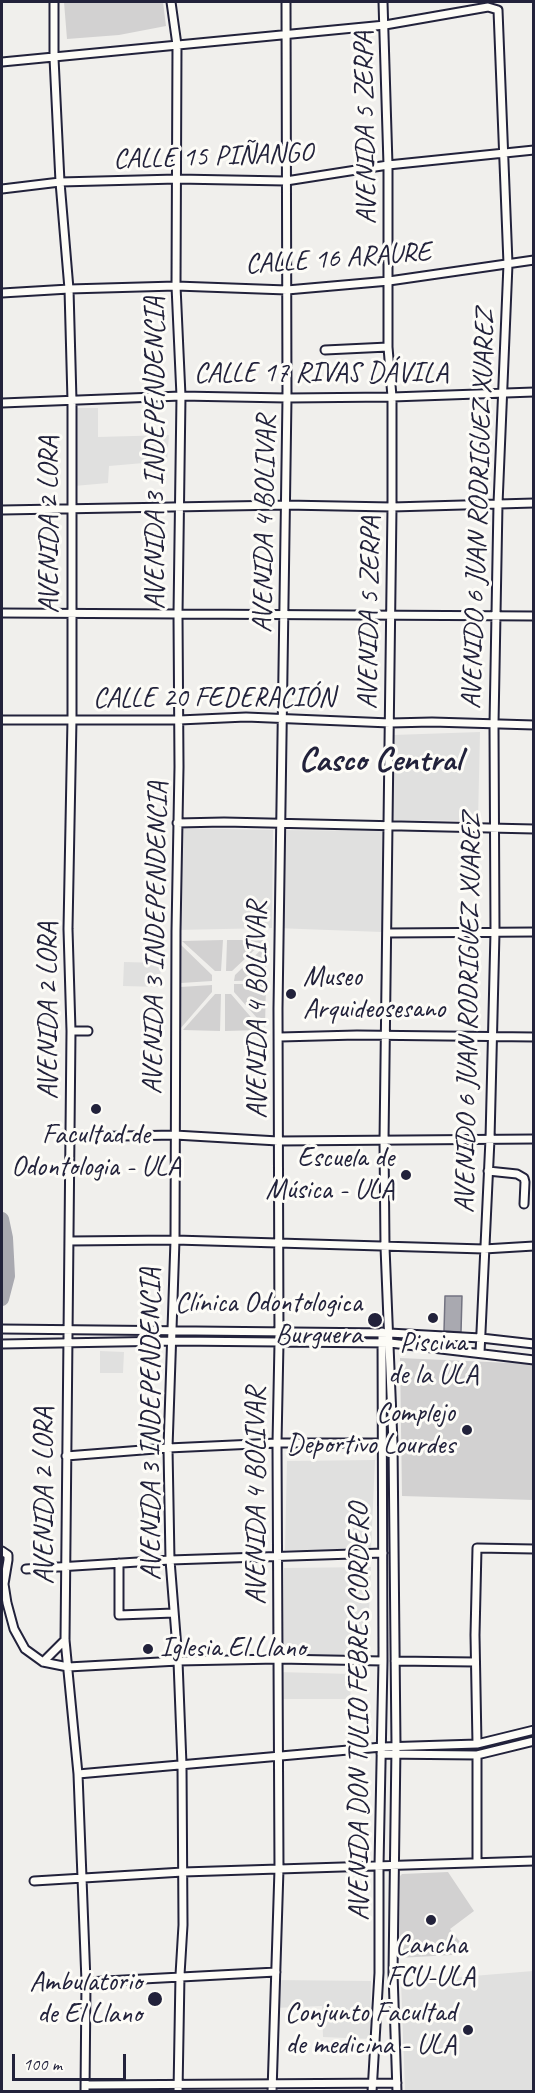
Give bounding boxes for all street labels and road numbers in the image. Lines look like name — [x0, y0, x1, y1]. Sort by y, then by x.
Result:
street label: AVENIDA 5 ZERPA — [348, 31, 384, 225]
street label: CALLE 15 PIÑANGO — [113, 137, 313, 177]
street label: CALLE 16 ARAURE — [244, 236, 432, 282]
street label: AVENIDA 3 INDEPENDENCIA — [139, 297, 173, 609]
street label: AVENIDO 6 JUAN RODRIGUEZ XUAREZ — [455, 308, 503, 710]
street label: CALLE 17 RIVAS DÁVILA — [194, 357, 448, 391]
street label: AVENIDA 4 BOLIVAR — [246, 415, 284, 633]
street label: AVENIDA 2 LORA — [33, 436, 67, 614]
street label: AVENIDA 5 ZERPA — [352, 516, 388, 710]
street label: CALLE 20 FEDERACIÓN — [93, 682, 335, 716]
street label: AVENIDA 3 INDEPENDENCIA — [136, 781, 176, 1095]
street label: AVENIDO 6 JUAN RODRIGUEZ XUAREZ — [449, 813, 489, 1213]
street label: AVENIDA 4 BOLIVAR — [241, 901, 275, 1119]
street label: AVENIDA 2 LORA — [32, 922, 66, 1100]
street label: AVENIDA 3 INDEPENDENCIA — [135, 1268, 169, 1580]
street label: AVENIDA 4 BOLIVAR — [240, 1387, 274, 1605]
street label: AVENIDA 2 LORA — [28, 1407, 62, 1585]
street label: AVENIDA DON TULIO FEBRES CORDERO — [343, 1503, 377, 1921]

